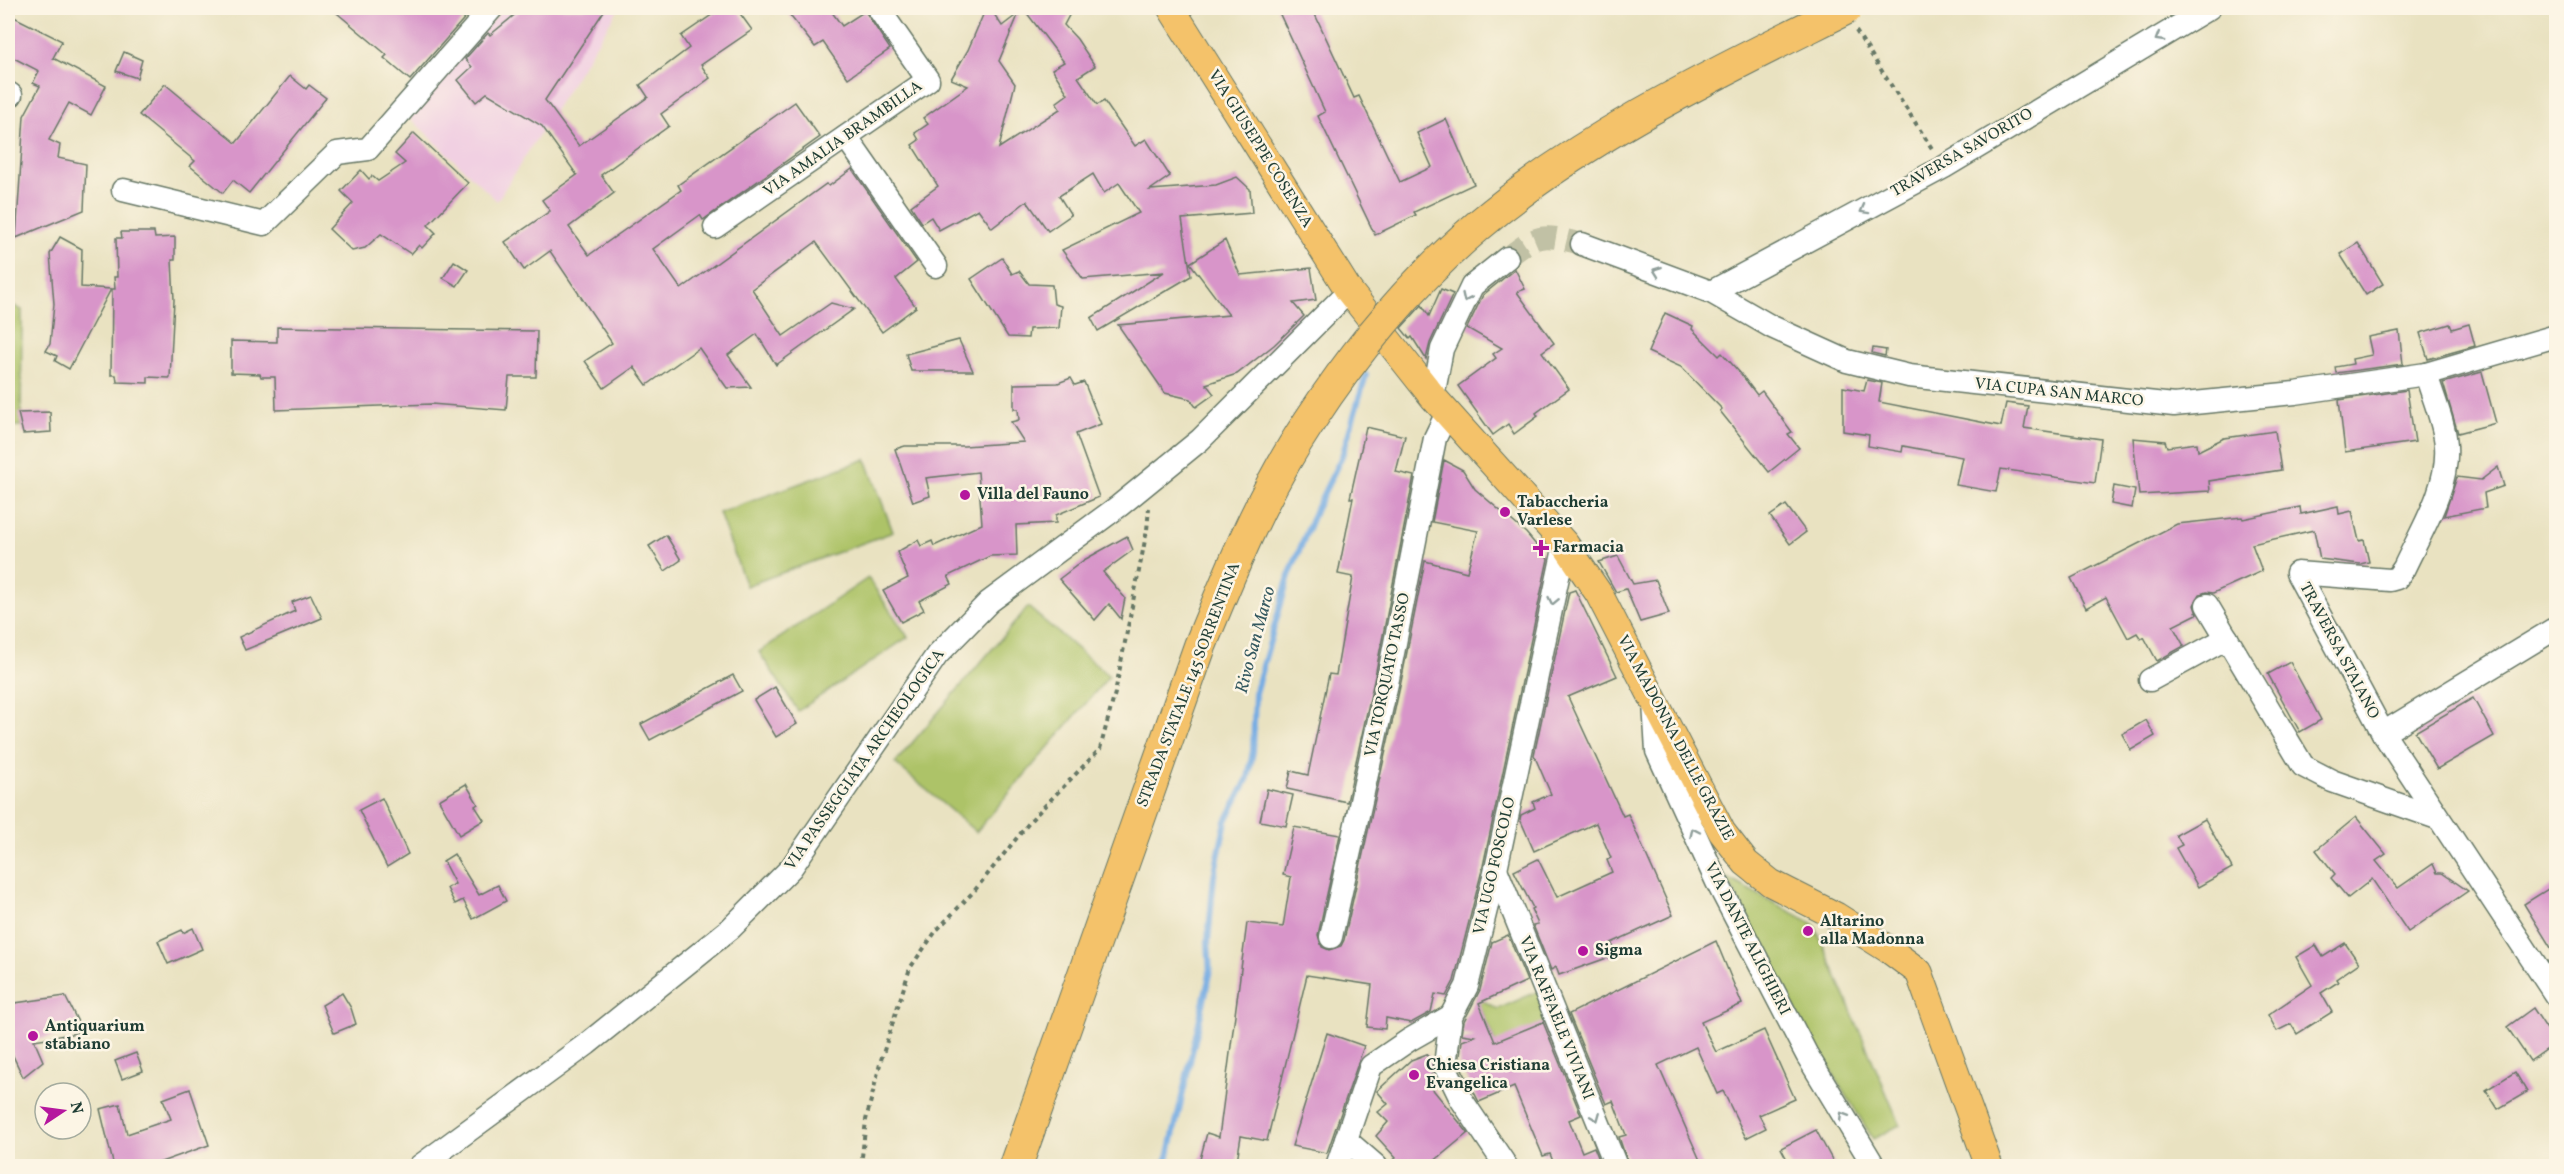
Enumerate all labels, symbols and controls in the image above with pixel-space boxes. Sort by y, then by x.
one-way arrow [2155,30,2165,42]
street label: VIA GIUSEPPE COSENZA [1202,66,1318,232]
street label: VIA AMALIA BRAMBILLA [759,76,927,202]
street label: TRAVERSA SAVORITO [1887,103,2037,203]
one-way arrow [1859,202,1870,214]
one-way arrow [1652,266,1662,279]
one-way arrow [1461,292,1473,303]
street label: VIA CUPA SAN MARCO [1974,373,2145,413]
place label: Villa del Fauno [977,484,1089,506]
marker: Villa del Fauno [958,488,972,502]
place label: Tabaccheria Varlese [1517,492,1609,532]
marker: Tabaccheria Varlese [1498,505,1512,519]
place label: Farmacia [1553,537,1624,559]
marker: Farmacia [1534,541,1548,555]
street label: STRADA STATALE 145 SORRENTINA [1132,559,1246,811]
street label: TRAVERSA STAIANO [2294,579,2384,723]
water label: Rivo San Marco [1230,584,1282,696]
street label: VIA TORQUATO TASSO [1360,591,1416,759]
one-way arrow [1547,596,1560,606]
street label: VIA MADONNA DELLE GRAZIE [1611,631,1739,845]
street label: VIA PASSEGGIATA ARCHEOLOGICA [780,645,950,875]
street label: VIA UGO FOSCOLO [1468,795,1522,937]
one-way arrow [1690,828,1702,839]
street label: VIA DANTE ALIGHIERI [1699,859,1795,1019]
place label: Altarino alla Madonna [1820,911,1925,951]
marker: Altarino alla Madonna [1801,924,1815,938]
street label: VIA RAFFAELE VIVIANI [1513,933,1599,1103]
place label: Sigma [1595,940,1643,962]
marker: Sigma [1576,944,1590,958]
place label: Antiquarium stabiano [45,1016,145,1056]
marker: Antiquarium stabiano [26,1029,40,1043]
place label: Chiesa Cristiana Evangelica [1426,1055,1550,1095]
marker: Chiesa Cristiana Evangelica [1407,1068,1421,1082]
north arrow [33,1081,93,1141]
text: N [64,1100,88,1117]
one-way arrow [1589,1111,1601,1122]
one-way arrow [1839,1112,1851,1122]

